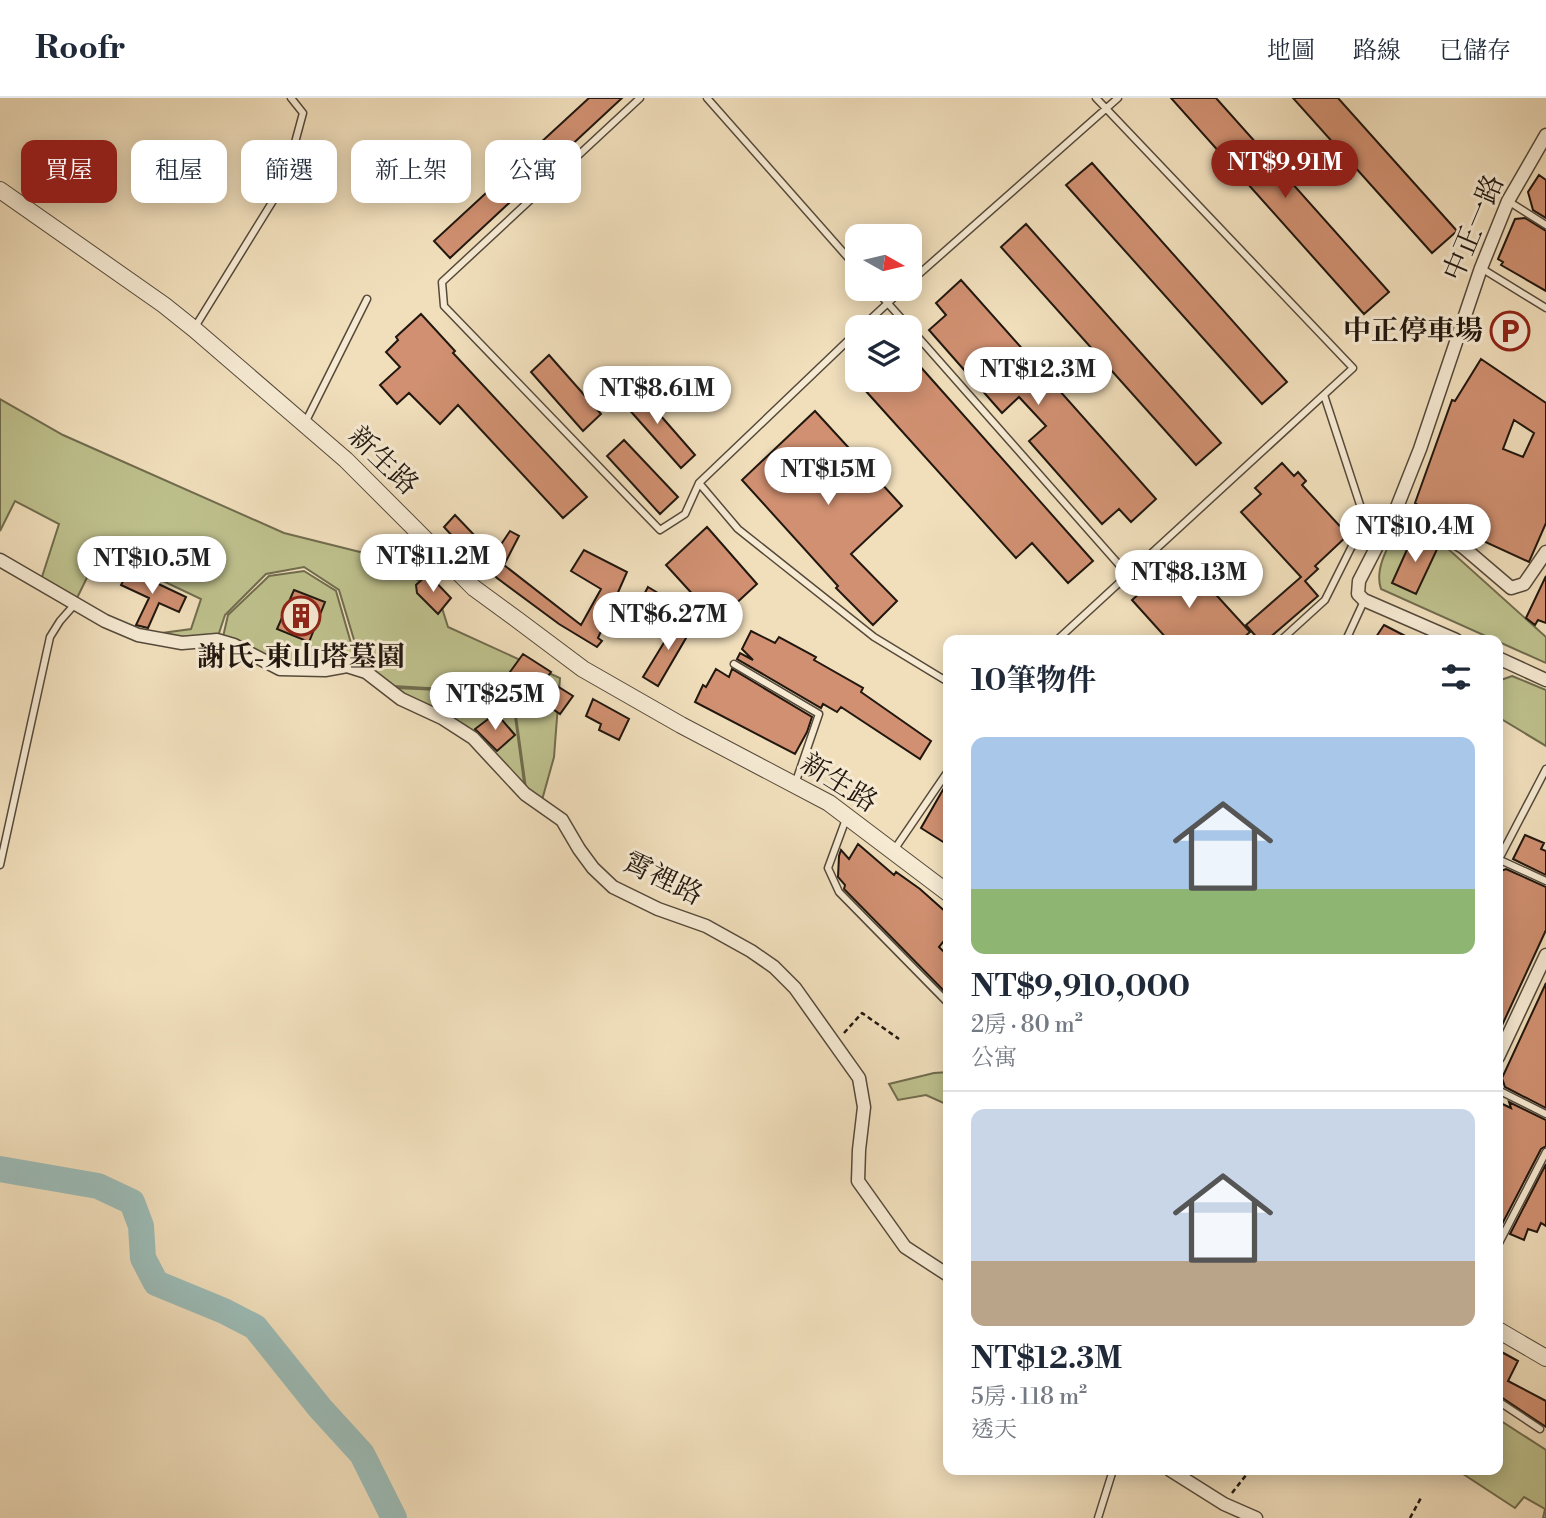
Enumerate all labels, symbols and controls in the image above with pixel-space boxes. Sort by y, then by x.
text: Roofr [35,28,126,69]
text: 地圖 [1267,36,1315,66]
text: 路線 [1353,36,1401,66]
text: 已儲存 [1439,36,1511,66]
chip: 買屋 [21,140,117,203]
chip: 租屋 [131,140,227,203]
chip: 篩選 [241,140,337,203]
chip: 新上架 [351,140,471,203]
chip: 公寓 [485,140,581,203]
pin: NT$9.91M [1213,140,1357,200]
text: NT$9.91M [1227,149,1343,177]
street label: 中正一路 [1436,170,1512,286]
north arrow [845,224,922,301]
map controls [845,224,922,392]
parking icon: 中正停車場 [1489,310,1531,352]
place label: 中正停車場 [1343,314,1483,349]
button: layers [845,315,922,392]
pin: NT$12.3M [966,348,1110,407]
text: NT$12.3M [980,356,1096,384]
pin: NT$8.61M [585,366,729,426]
text: NT$8.61M [599,375,715,403]
street label: 新生路 [341,419,425,503]
pin: NT$15M [771,448,885,507]
text: NT$15M [780,456,876,484]
pin: NT$10.4M [1343,504,1487,564]
text: NT$10.4M [1356,513,1474,541]
pin: NT$11.2M [361,534,505,594]
pin: NT$10.5M [80,536,224,596]
text: NT$11.2M [376,543,490,571]
text: NT$10.5M [93,545,211,573]
pin: NT$8.13M [1117,550,1261,610]
text: NT$8.13M [1131,559,1247,587]
pin: NT$6.27M [596,592,740,652]
building icon: 謝氏-東山塔墓園 [280,595,322,637]
text: NT$6.27M [609,601,727,629]
place label: 謝氏-東山塔墓園 [197,640,405,675]
icon: filters [1437,658,1475,696]
text: 10筆物件 [971,662,1096,700]
pin: NT$25M [438,672,552,732]
text: NT$25M [446,681,544,709]
street label: 新生路 [794,746,884,820]
icon: home [1160,783,1286,909]
street label: 霄裡路 [618,845,708,913]
text: NT$9,910,000 [971,968,1190,1006]
text: 2房 · 80 m² [971,1011,1083,1039]
text: 公寓 [971,1044,1017,1072]
icon: home [1160,1155,1286,1281]
text: NT$12.3M [971,1340,1122,1378]
text: 5房 · 118 m² [971,1383,1087,1411]
text: 透天 [971,1416,1017,1444]

